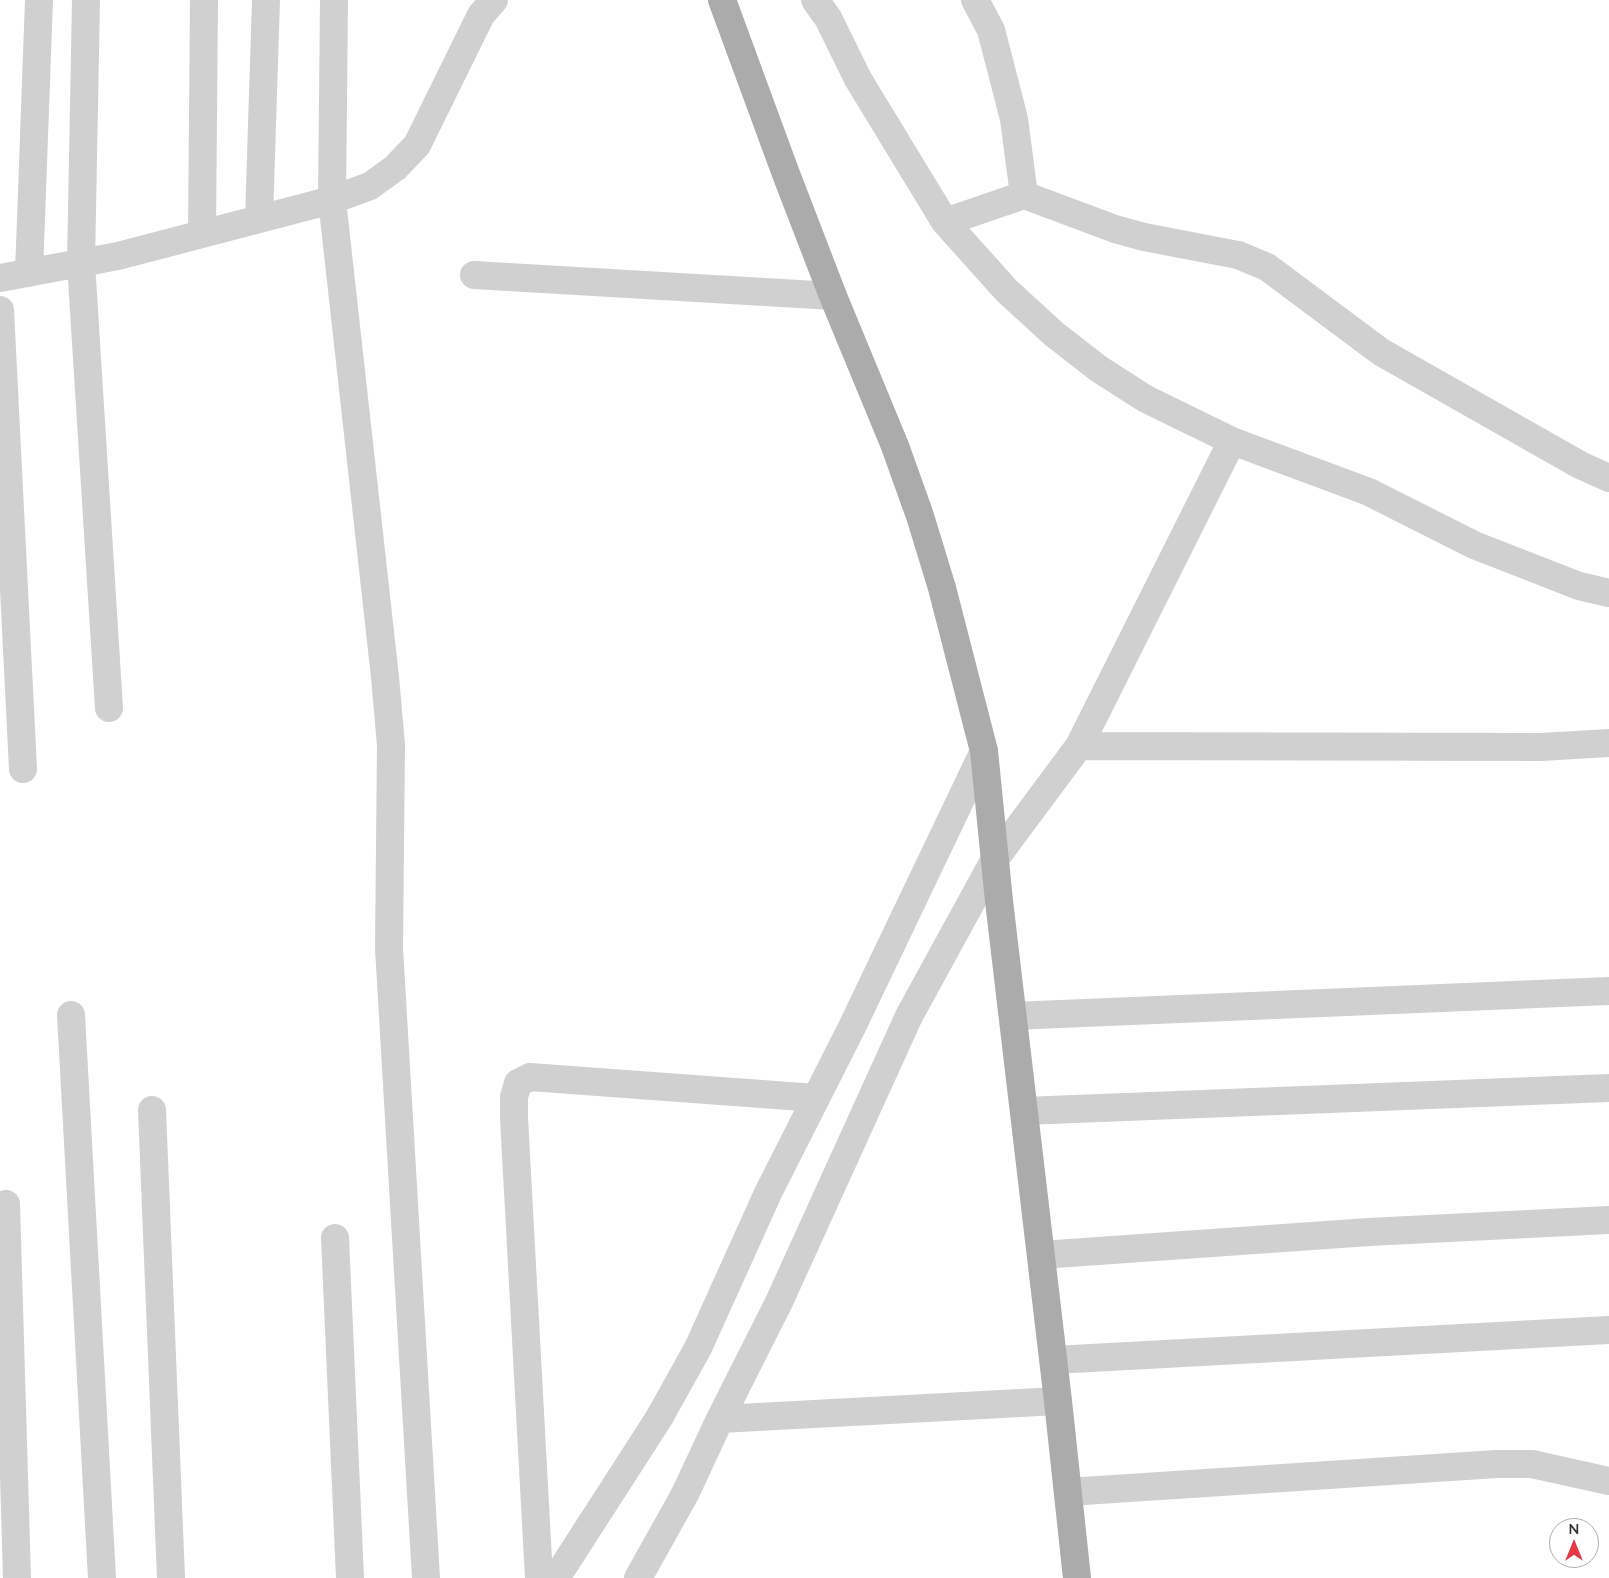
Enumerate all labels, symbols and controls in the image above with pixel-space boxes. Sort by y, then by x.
north arrow [1549,1518,1599,1568]
text: N [1569,1520,1579,1537]

